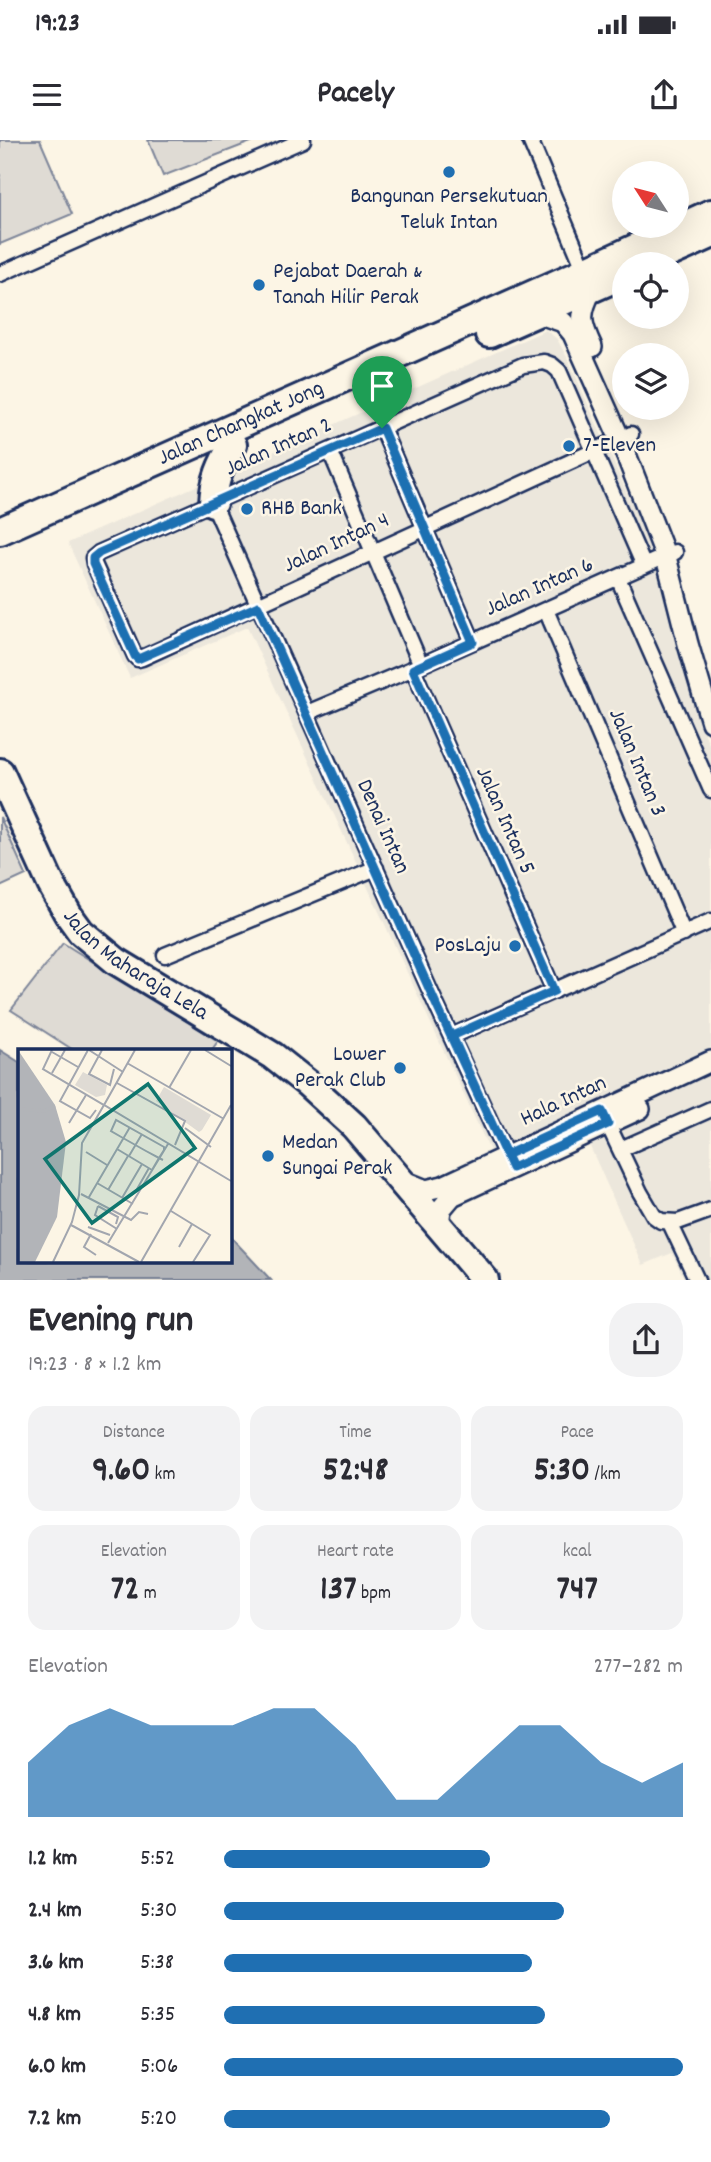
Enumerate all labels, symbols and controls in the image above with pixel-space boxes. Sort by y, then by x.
text: 19:23 [35,6,80,43]
text: Pacely [317,72,394,118]
icon: menu [28,76,66,114]
icon: share [645,76,683,114]
north arrow [612,161,690,238]
map controls [612,161,689,420]
marker: Bangunan Persekutuan Teluk Intan [441,164,457,180]
place label: Bangunan Persekutuan Teluk Intan [350,181,548,240]
button: locate [612,252,689,329]
place label: Pejabat Daerah & Tanah Hilir Perak [273,256,423,315]
marker: Pejabat Daerah & Tanah Hilir Perak [251,277,267,293]
button: layers [612,343,689,420]
pin [352,356,412,428]
icon: arrive [363,367,401,405]
street label: Jalan Changkat Jong [153,373,329,475]
street label: Jalan Intan 2 [220,410,338,486]
place label: 7-Eleven [583,430,656,463]
marker: 7-Eleven [561,438,577,454]
place label: RHB Bank [261,493,342,526]
marker: RHB Bank [239,501,255,517]
street label: Jalan Intan 4 [278,505,396,583]
street label: Jalan Intan 6 [481,549,599,627]
street label: Jalan Intan 3 [598,704,674,822]
street label: Jalan Intan 5 [466,762,542,880]
street label: Denai Intan [346,774,418,880]
street label: Jalan Maharaja Lela [54,903,215,1030]
place label: PosLaju [435,930,501,963]
marker: PosLaju [507,938,523,954]
place label: Lower Perak Club [295,1039,386,1098]
inset map [18,1049,231,1262]
marker: Lower Perak Club [392,1060,408,1076]
street label: Hala Intan [515,1068,613,1136]
place label: Medan Sungai Perak [282,1127,392,1186]
marker: Medan Sungai Perak [260,1148,276,1164]
text: Evening run [28,1295,193,1350]
button: share [609,1303,683,1377]
text: 19:23 · 8 × 1.2 km [28,1349,162,1382]
text: Distance [103,1420,165,1447]
text: Time [339,1420,372,1447]
text: Pace [560,1420,594,1447]
text: 9.60 [92,1447,150,1497]
text: 52:48 [323,1447,388,1497]
text: 5:30 [534,1447,590,1497]
text: km [150,1462,175,1489]
text: /km [590,1462,621,1489]
text: Elevation [101,1539,167,1566]
text: Heart rate [317,1539,394,1566]
text: kcal [563,1539,592,1566]
text: 72 [111,1566,139,1616]
text: 137 [320,1566,357,1616]
text: 747 [556,1566,598,1616]
text: m [139,1581,157,1608]
text: bpm [357,1581,391,1608]
text: Elevation [28,1651,108,1684]
text: 277–282 m [594,1651,683,1684]
text: 1.2 km [28,1843,77,1876]
text: 5:52 [140,1843,175,1876]
text: 2.4 km [28,1895,82,1928]
text: 5:30 [140,1895,177,1928]
text: 3.6 km [28,1947,84,1980]
text: 5:38 [140,1947,174,1980]
text: 4.8 km [28,1999,81,2032]
text: 5:35 [140,1999,175,2032]
text: 6.0 km [28,2051,86,2084]
text: 5:06 [140,2051,178,2084]
text: 7.2 km [28,2103,81,2136]
text: 5:20 [140,2103,177,2136]

